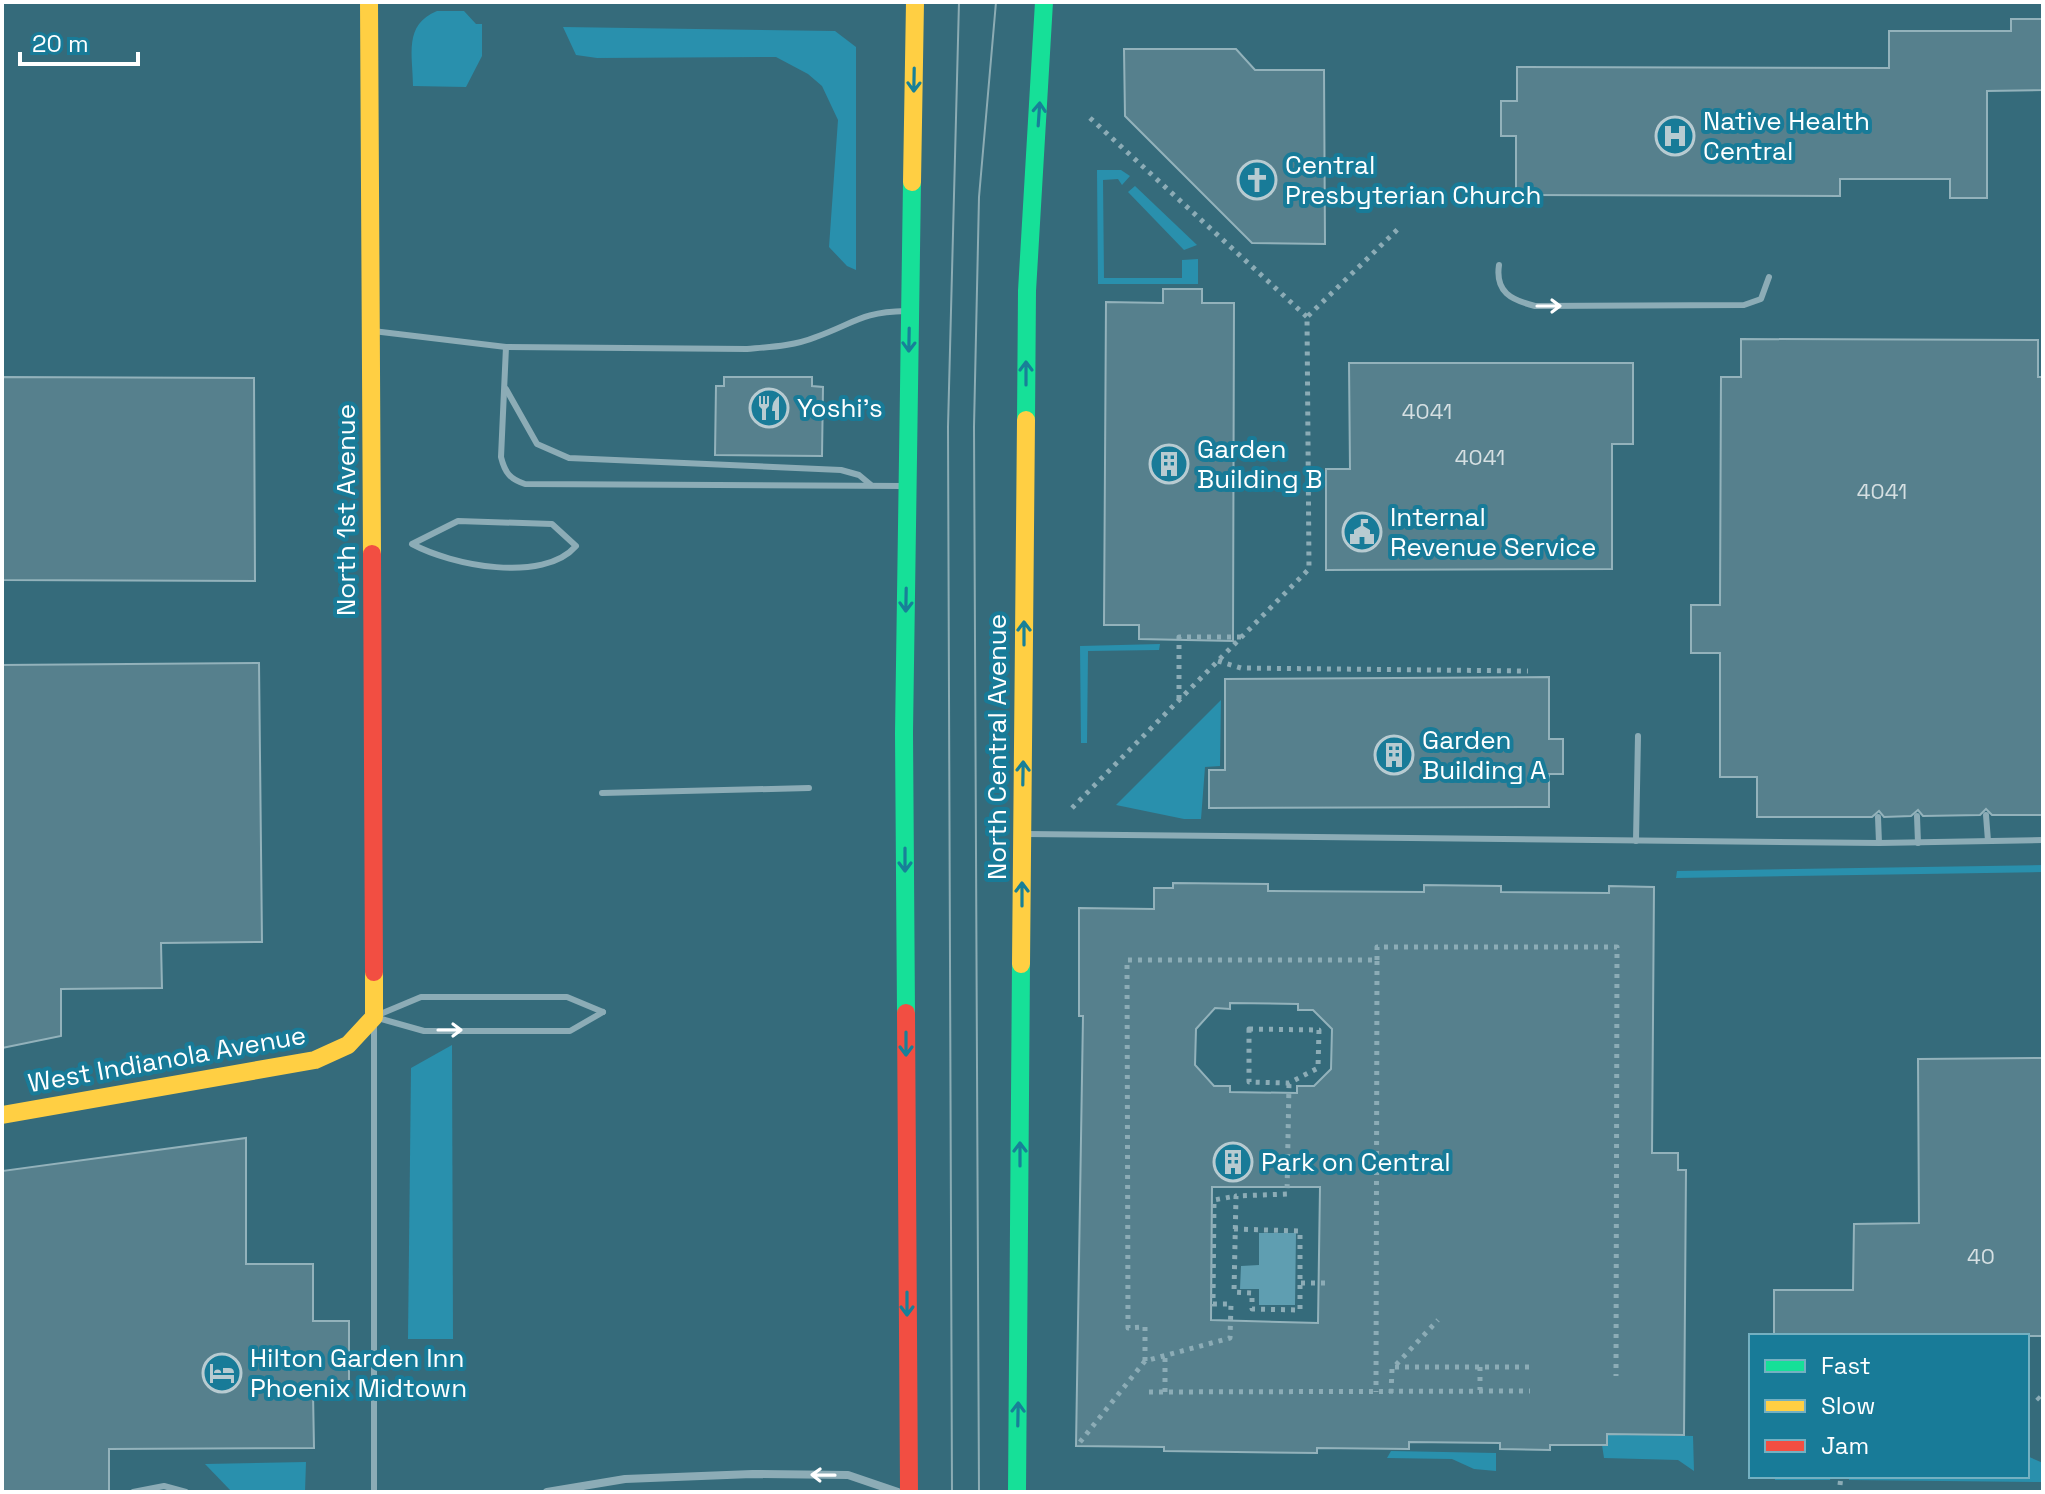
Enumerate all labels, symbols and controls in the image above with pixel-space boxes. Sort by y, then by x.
scale bar [20,16,138,66]
text: 20 m [32,28,89,59]
one-way arrow [906,66,921,93]
one-way arrow [1031,101,1046,128]
place label: Native Health Central [1703,104,1870,168]
hospital icon: Native Health Central [1654,115,1696,157]
place label: Central Presbyterian Church [1285,148,1542,212]
church icon: Central Presbyterian Church [1236,159,1278,201]
one-way arrow [1535,298,1562,314]
one-way arrow [902,326,917,353]
one-way arrow [1018,360,1034,387]
restaurant icon: Yoshi’s [748,387,790,429]
place label: Yoshi’s [797,391,883,425]
house number: 4041 [1402,397,1452,425]
street label: North 1st Avenue [329,404,363,616]
place label: Garden Building B [1197,432,1322,496]
building icon: Garden Building B [1148,443,1190,485]
house number: 4041 [1455,443,1505,471]
house number: 4041 [1857,477,1907,505]
place label: Internal Revenue Service [1390,500,1596,564]
public building icon: Internal Revenue Service [1341,511,1383,553]
one-way arrow [898,586,914,613]
street label: North Central Avenue [980,614,1014,880]
one-way arrow [1016,620,1032,647]
place label: Garden Building A [1422,723,1546,787]
building icon: Garden Building A [1373,734,1415,776]
one-way arrow [1015,760,1031,787]
one-way arrow [897,846,913,873]
one-way arrow [1014,881,1030,908]
street label: West Indianola Avenue [25,1018,309,1100]
one-way arrow [436,1022,463,1038]
one-way arrow [898,1030,914,1057]
one-way arrow [1012,1141,1028,1168]
building icon: Park on Central [1212,1141,1254,1183]
place label: Park on Central [1261,1145,1451,1179]
house number: 40 [1967,1242,1995,1270]
one-way arrow [900,1290,915,1317]
legend [1749,1334,2029,1478]
place label: Hilton Garden Inn Phoenix Midtown [250,1341,467,1405]
text: Fast [1821,1350,1871,1381]
hotel icon: Hilton Garden Inn Phoenix Midtown [201,1352,243,1394]
text: Slow [1821,1390,1875,1421]
one-way arrow [1010,1401,1025,1428]
text: Jam [1821,1430,1869,1461]
one-way arrow [810,1467,837,1483]

